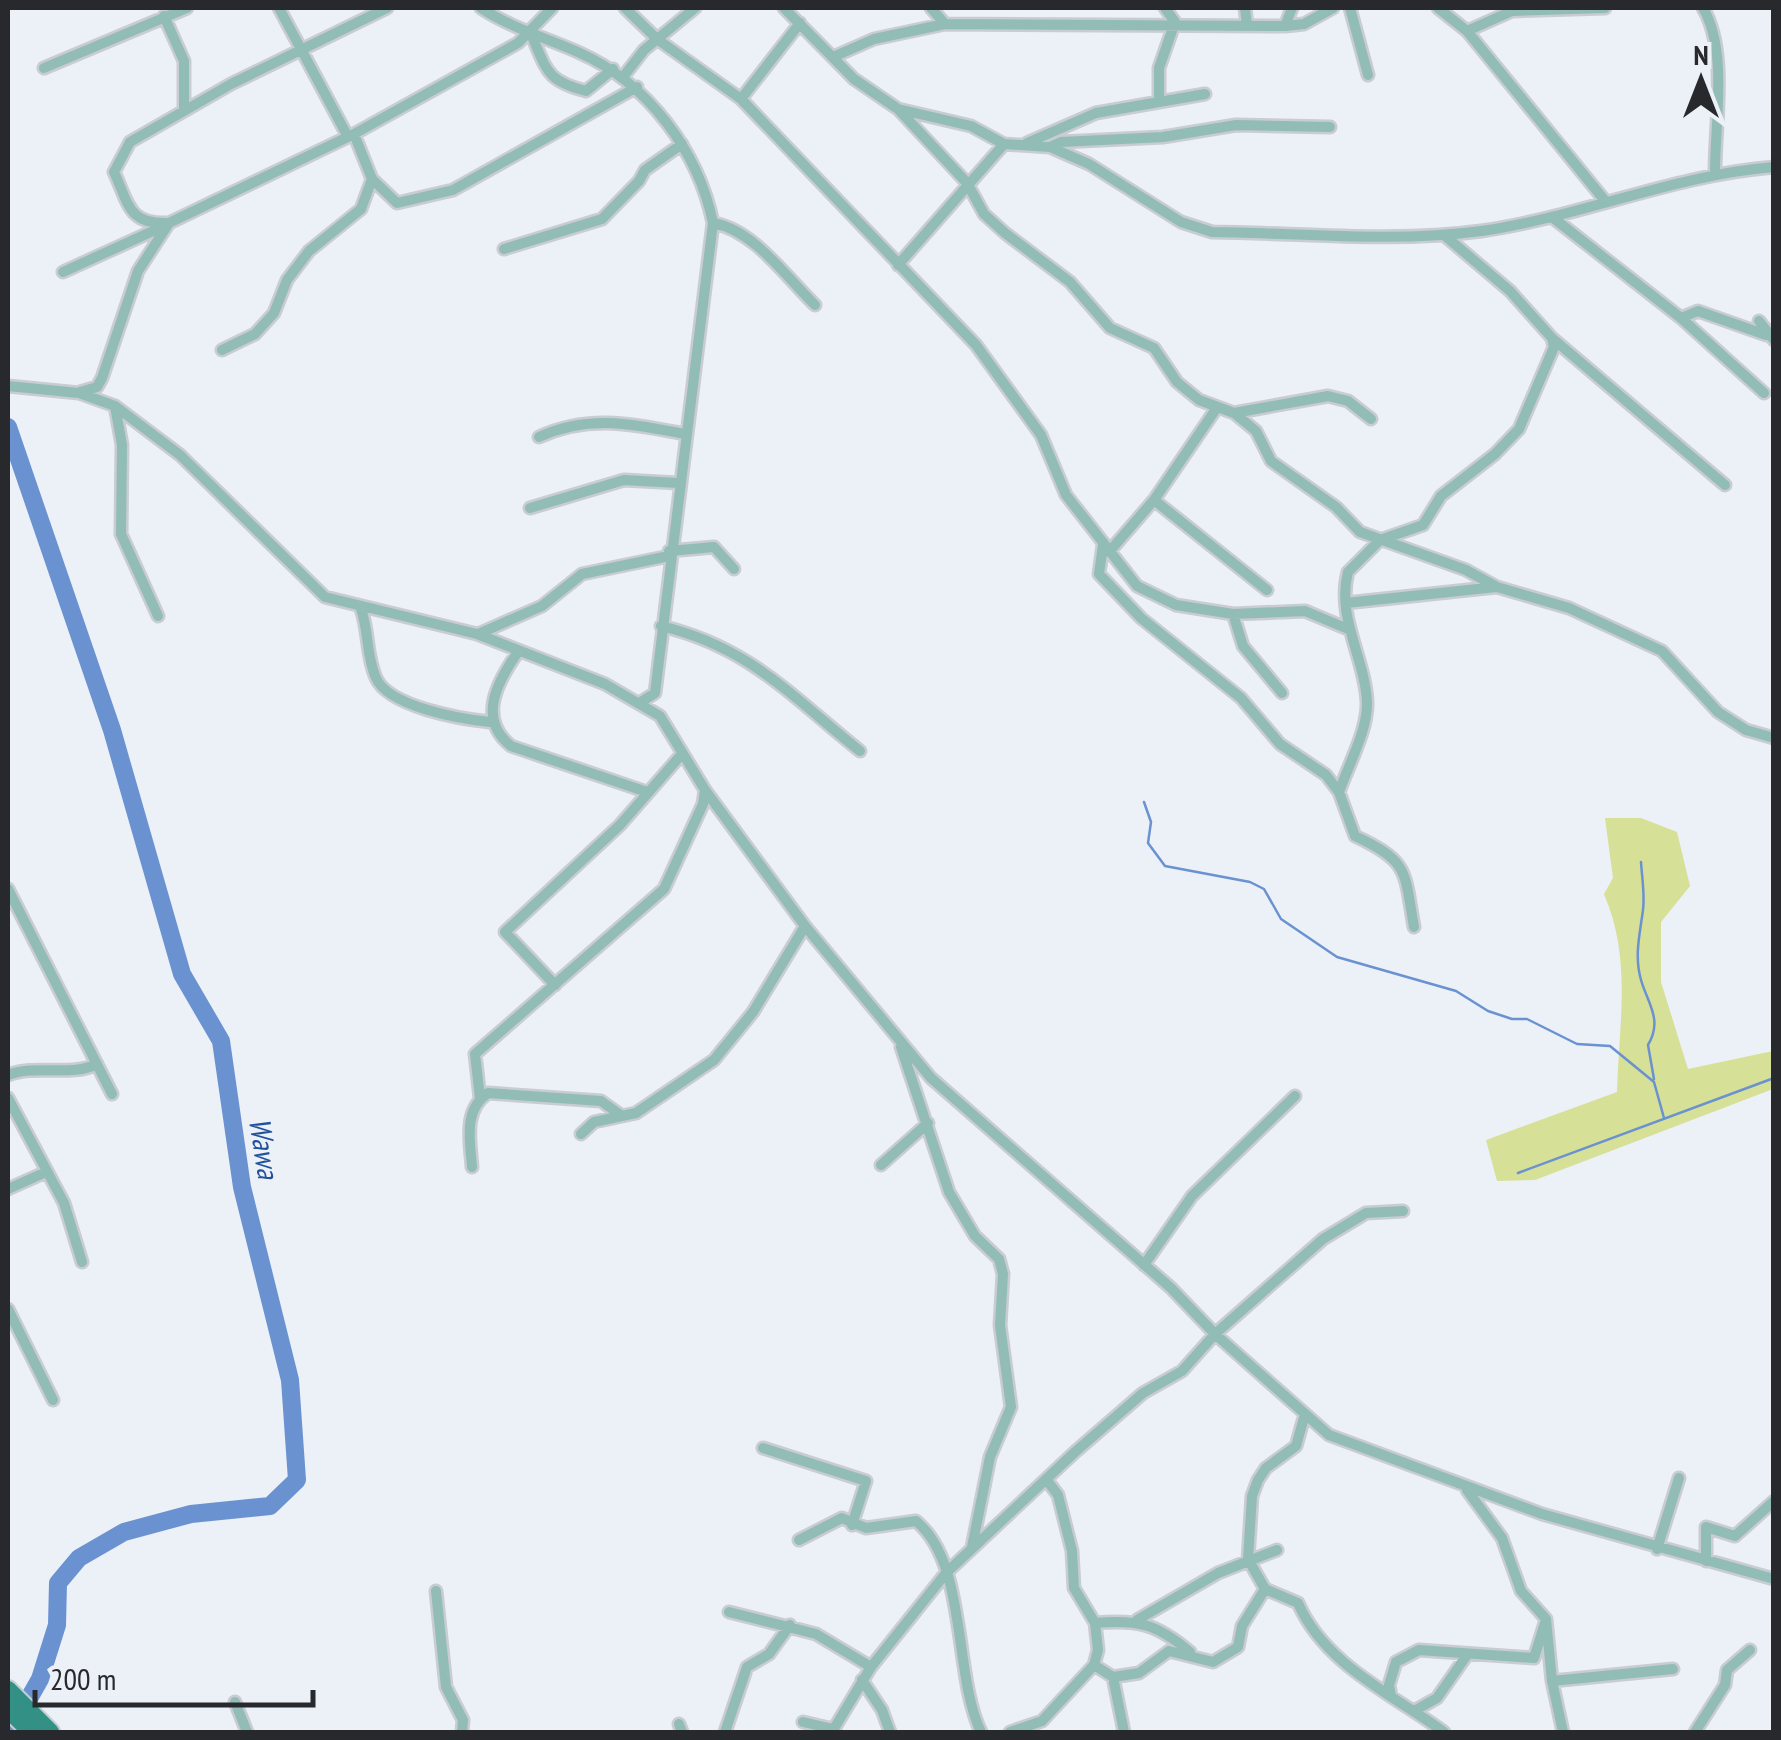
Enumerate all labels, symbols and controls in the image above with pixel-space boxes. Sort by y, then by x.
north arrow [1651,30,1751,130]
text: N [1693,36,1709,73]
water label: Wawa [241,1115,289,1183]
scale bar [35,1645,312,1707]
text: 200 m [50,1659,116,1698]

